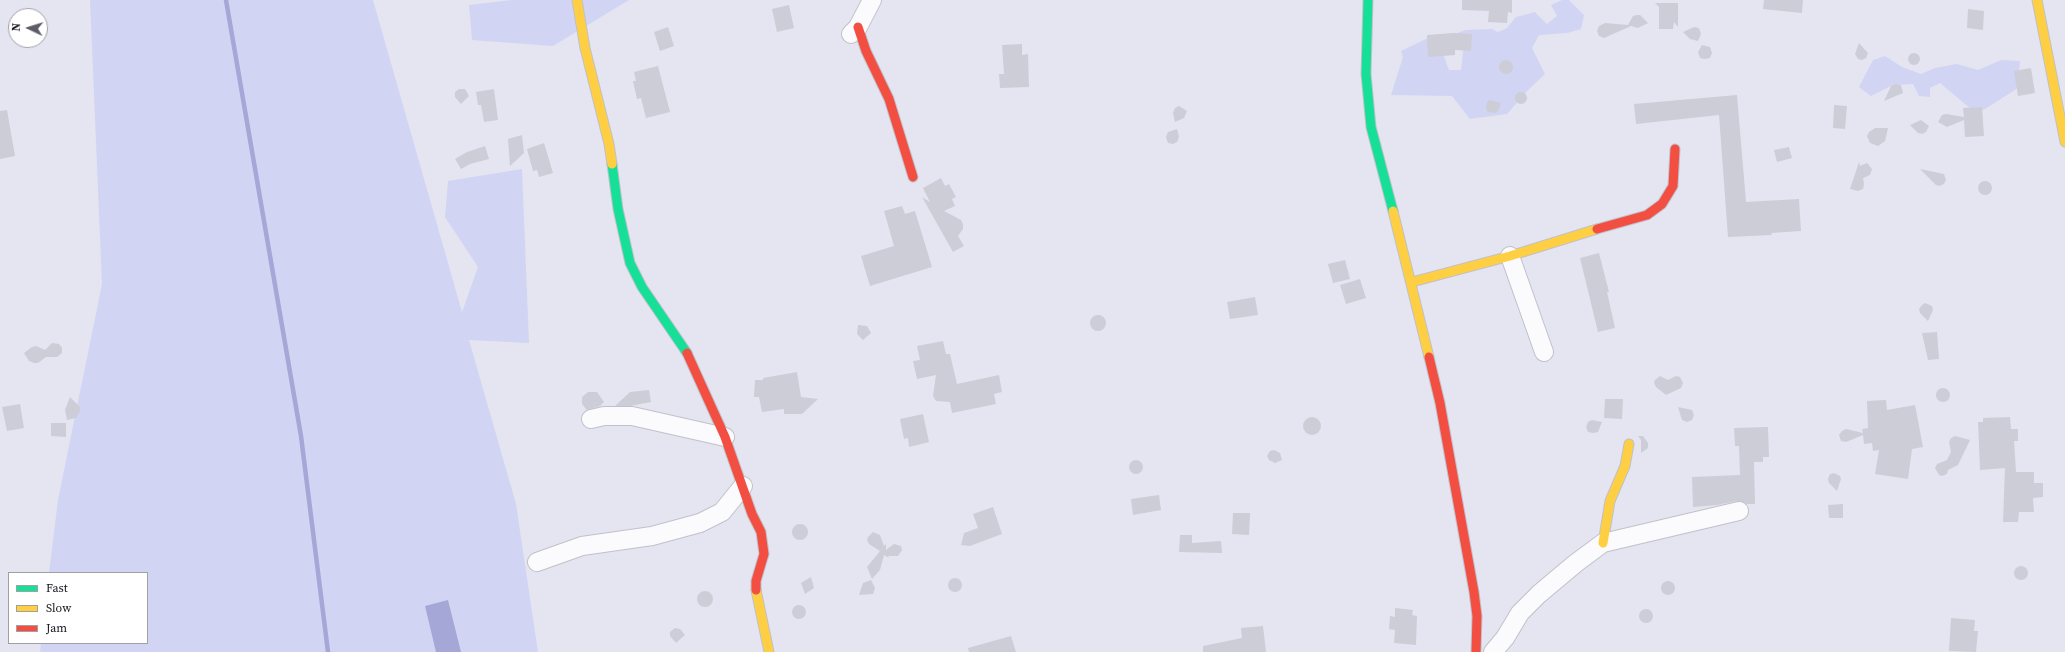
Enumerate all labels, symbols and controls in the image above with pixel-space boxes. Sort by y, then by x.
north arrow [8,8,48,48]
text: N [9,23,24,32]
legend [8,572,148,644]
text: Fast [46,580,68,596]
text: Slow [46,600,71,616]
text: Jam [46,620,67,636]

